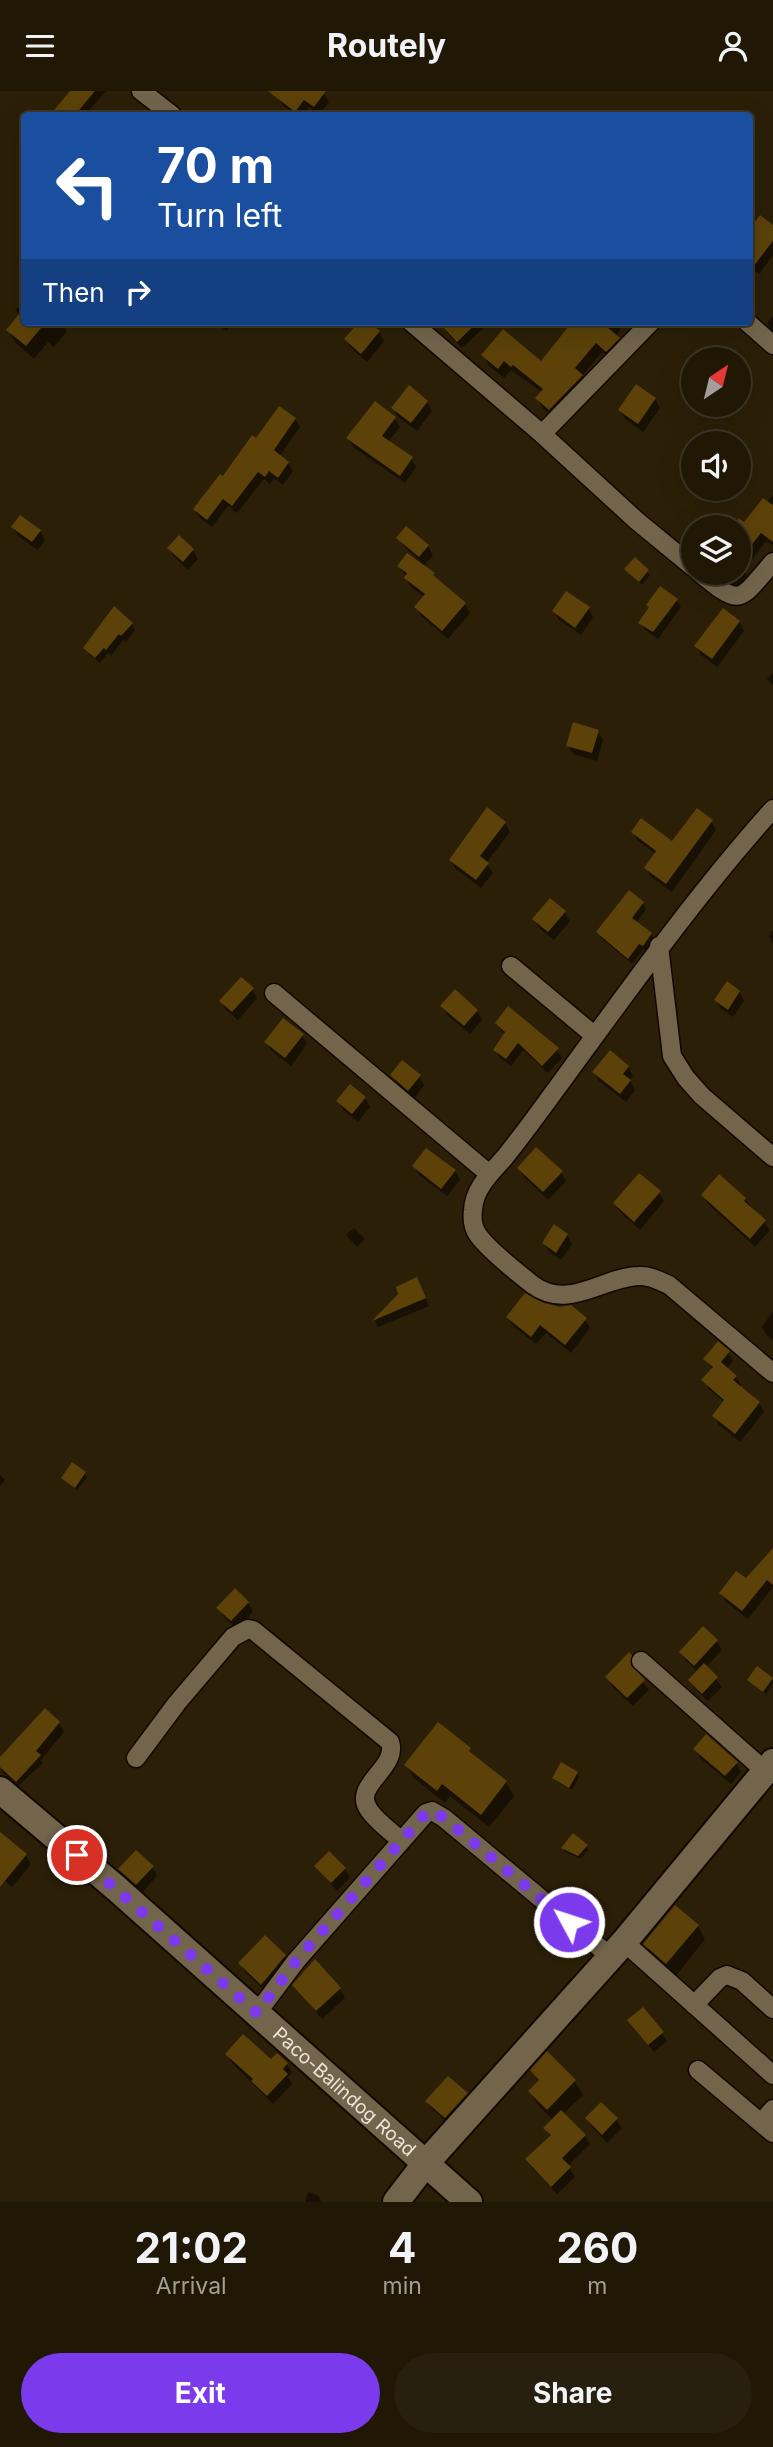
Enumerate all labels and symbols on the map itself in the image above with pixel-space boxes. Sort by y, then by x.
north arrow [681,347,751,417]
pin [47,1825,107,1885]
position arrow [532,1885,606,1959]
street label: Paco-Balindog Road [268,2022,421,2161]

